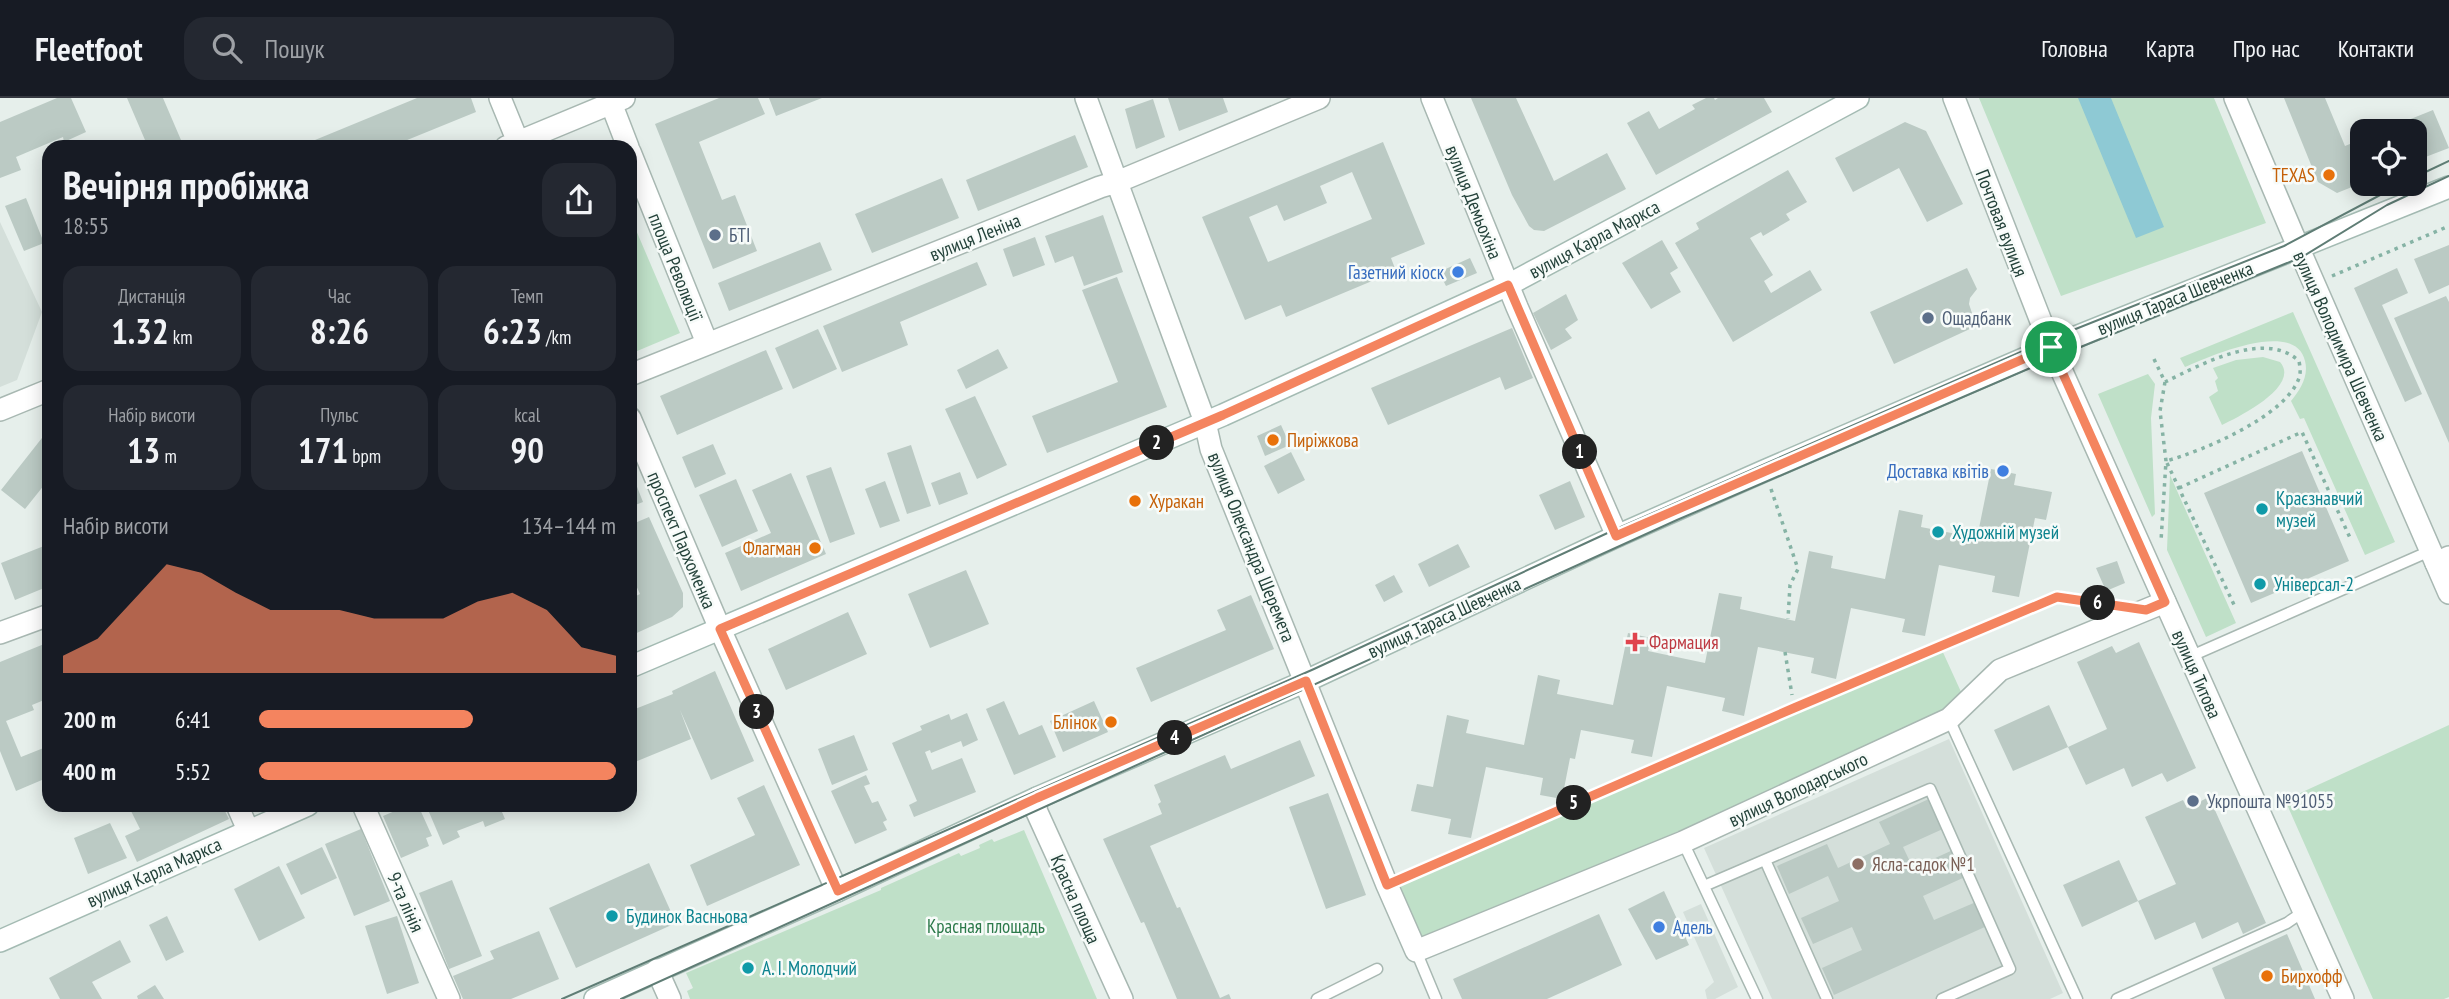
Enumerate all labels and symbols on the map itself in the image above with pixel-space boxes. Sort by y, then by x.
street label: вулиця Демьохіна [1440,142,1508,262]
place label: TEXAS [2272,163,2315,187]
street label: Почтовая вулиця [1971,166,2033,280]
marker: TEXAS [2321,167,2337,183]
street label: вулиця Карла Маркса [1525,194,1663,284]
street label: вулиця Леніна [926,208,1024,266]
street label: площа Революції [643,209,709,325]
place label: БТІ [729,223,750,247]
marker: БТІ [707,227,723,243]
street label: вулиця Володимира Шевченка [2288,247,2394,445]
street label: вулиця Тараса Шевченка [2094,256,2256,340]
place label: Газетний кіоск [1348,260,1445,284]
marker: Газетний кіоск [1450,264,1466,280]
place label: Ощадбанк [1942,306,2012,330]
marker: Ощадбанк [1920,310,1936,326]
pin [2021,317,2081,377]
pin: 2 [1140,426,1174,460]
place label: Пиріжкова [1287,428,1359,452]
marker: Пиріжкова [1265,432,1281,448]
pin: 1 [1562,434,1598,470]
street label: вулиця Олександра Шеремета [1203,449,1301,645]
place label: Доставка квітів [1887,459,1989,483]
marker: Доставка квітів [1995,463,2011,479]
street label: проспект Пархоменка [642,468,722,612]
place label: Краєзнавчий музей [2276,486,2363,532]
place label: Хуракан [1149,489,1204,513]
marker: Хуракан [1127,493,1143,509]
marker: Краєзнавчий музей [2254,501,2270,517]
place label: Художній музей [1952,520,2059,544]
marker: Художній музей [1930,524,1946,540]
place label: Флагман [743,536,801,560]
marker: Флагман [807,540,823,556]
street label: вулиця Тараса Шевченка [1364,571,1524,663]
place label: Універсал-2 [2274,572,2354,596]
marker: Універсал-2 [2252,576,2268,592]
pin: 6 [2080,586,2116,620]
street label: вулиця Титова [2167,626,2227,722]
place label: Фармация [1649,630,1719,654]
marker: Фармация [1627,634,1643,650]
pin: 3 [740,694,774,730]
place label: Блінок [1053,710,1098,734]
marker: Блінок [1103,714,1119,730]
pin: 4 [1158,720,1192,756]
street label: вулиця Володарського [1725,746,1871,832]
pin: 5 [1556,786,1592,820]
place label: Укрпошта №91055 [2207,789,2334,813]
marker: Укрпошта №91055 [2185,793,2201,809]
street label: вулиця Карла Маркса [83,832,225,912]
street label: Красна площа [1046,851,1106,947]
place label: Ясла-садок №1 [1872,852,1975,876]
marker: Ясла-садок №1 [1850,856,1866,872]
street label: 9-та лінія [382,868,430,936]
place label: Будинок Васньова [626,904,748,928]
marker: Будинок Васньова [604,908,620,924]
park label: Красная площадь [927,914,1045,938]
place label: Адель [1673,915,1713,939]
marker: Адель [1651,919,1667,935]
place label: А. І. Молодчий [762,956,857,980]
marker: А. І. Молодчий [740,960,756,976]
place label: Бирхофф [2281,964,2342,988]
marker: Бирхофф [2259,968,2275,984]

